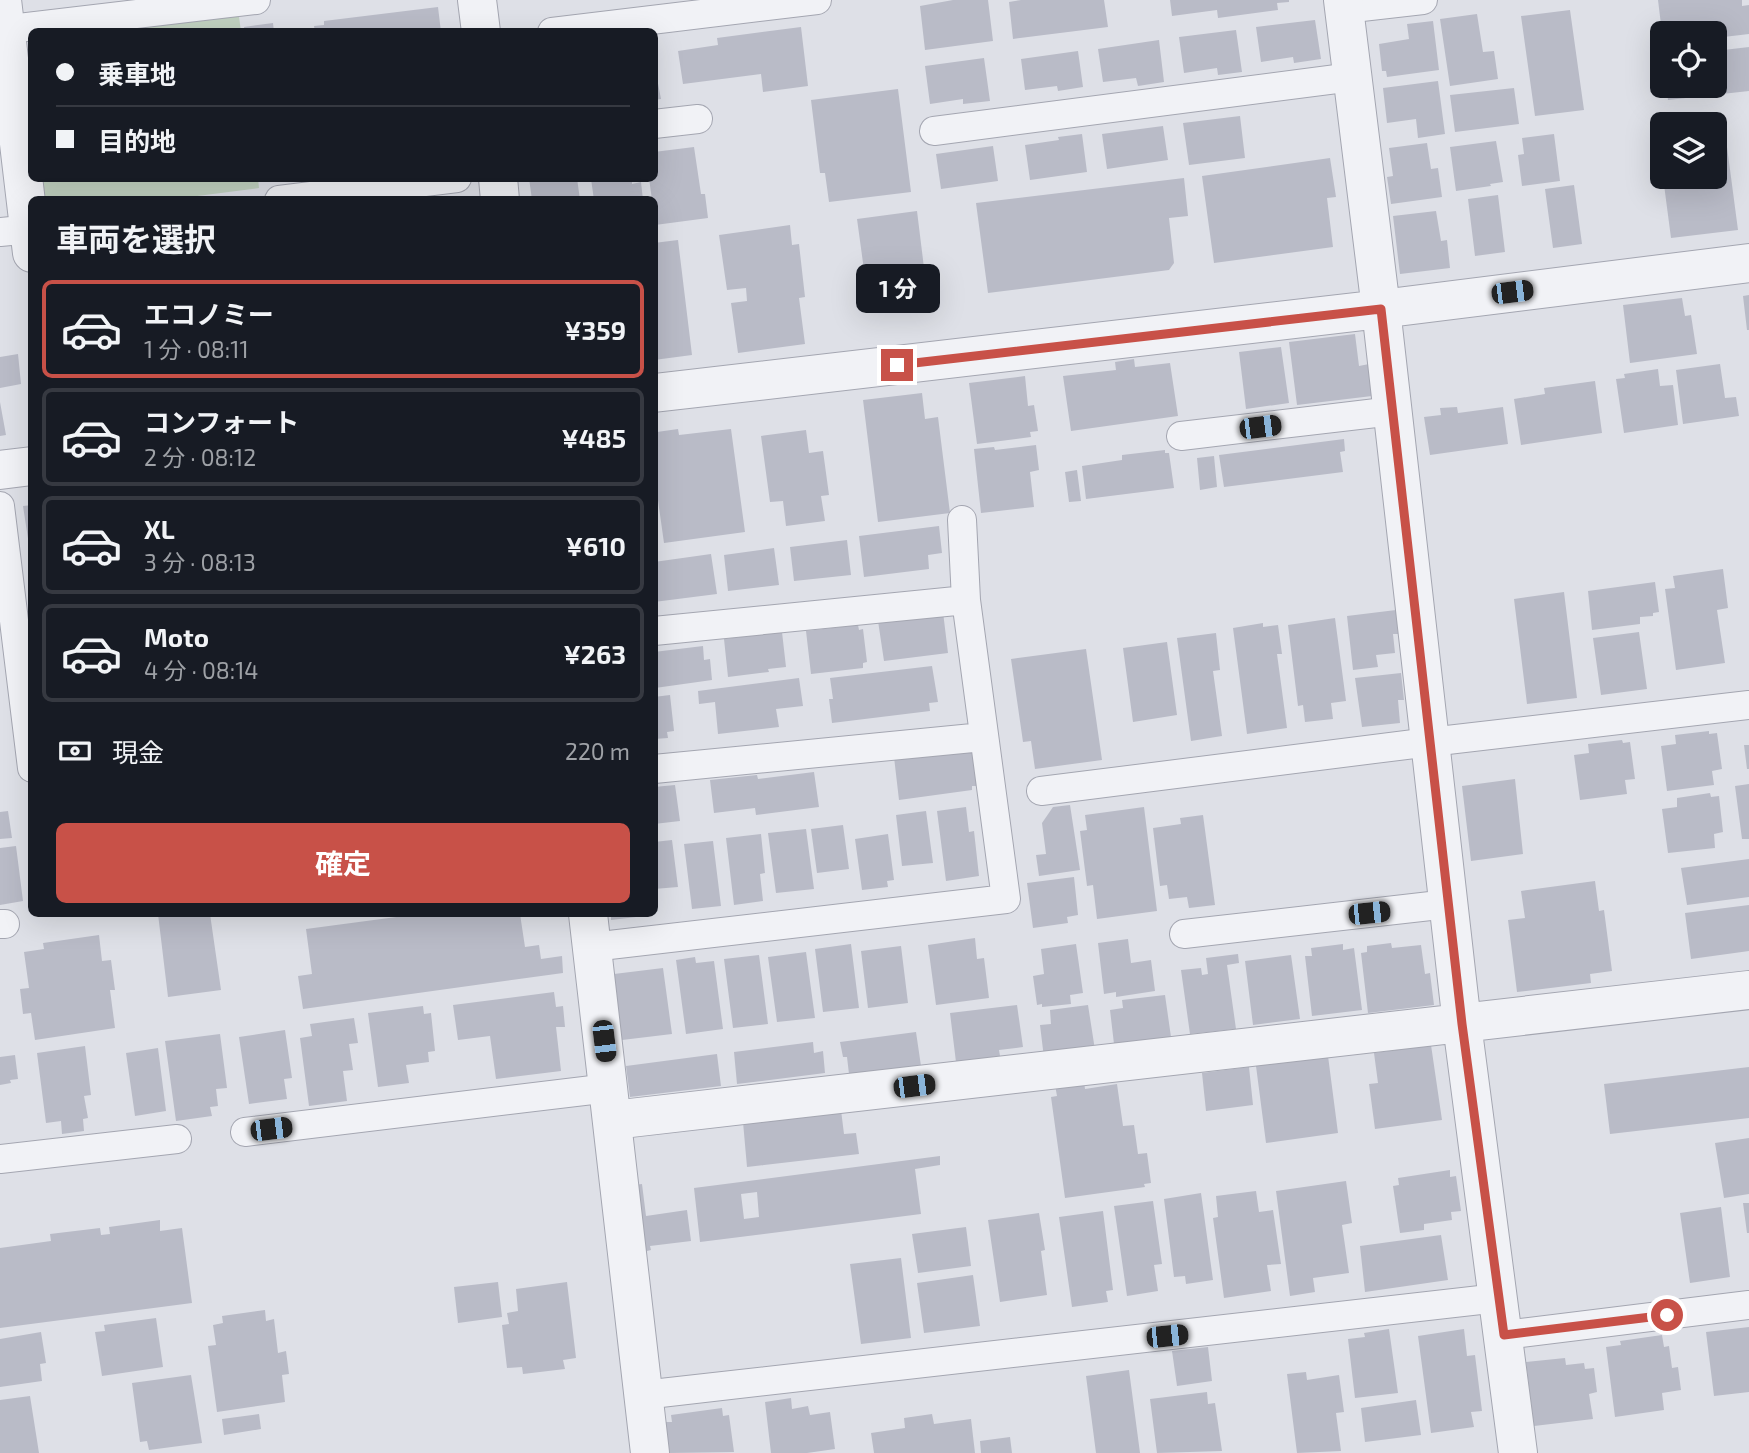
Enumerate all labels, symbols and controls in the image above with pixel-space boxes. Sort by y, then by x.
map controls [1650,21,1727,189]
button: locate [1650,21,1727,98]
text: 乗車地 [98,58,176,89]
button: layers [1650,112,1727,189]
text: 目的地 [98,125,176,156]
text: 車両を選択 [56,219,216,257]
callout: 1 分 [855,264,939,312]
text: 1 分 [879,274,917,302]
car [1490,279,1535,305]
icon: car [60,298,123,361]
text: エコノミー [144,298,274,329]
text: ¥359 [564,314,626,345]
text: 1 分 · 08:11 [144,335,249,363]
route end [881,349,913,381]
icon: car [60,406,123,469]
text: コンフォート [144,406,299,437]
car [1238,414,1283,440]
text: ¥485 [562,422,626,453]
text: 2 分 · 08:12 [144,443,256,471]
text: XL [144,513,175,544]
icon: car [60,514,123,577]
text: ¥610 [566,530,626,561]
text: 3 分 · 08:13 [144,548,256,576]
text: Moto [144,621,209,652]
icon: car [60,622,123,685]
text: ¥263 [564,638,626,669]
text: 4 分 · 08:14 [144,656,259,684]
icon: cash [56,732,94,770]
text: 現金 [112,736,164,767]
text: 220 m [565,737,630,765]
button: 確定 [56,823,630,903]
car [1348,900,1391,926]
car [592,1019,617,1063]
car [892,1073,937,1099]
car [249,1116,294,1142]
route start [1651,1299,1683,1331]
car [1146,1323,1189,1349]

